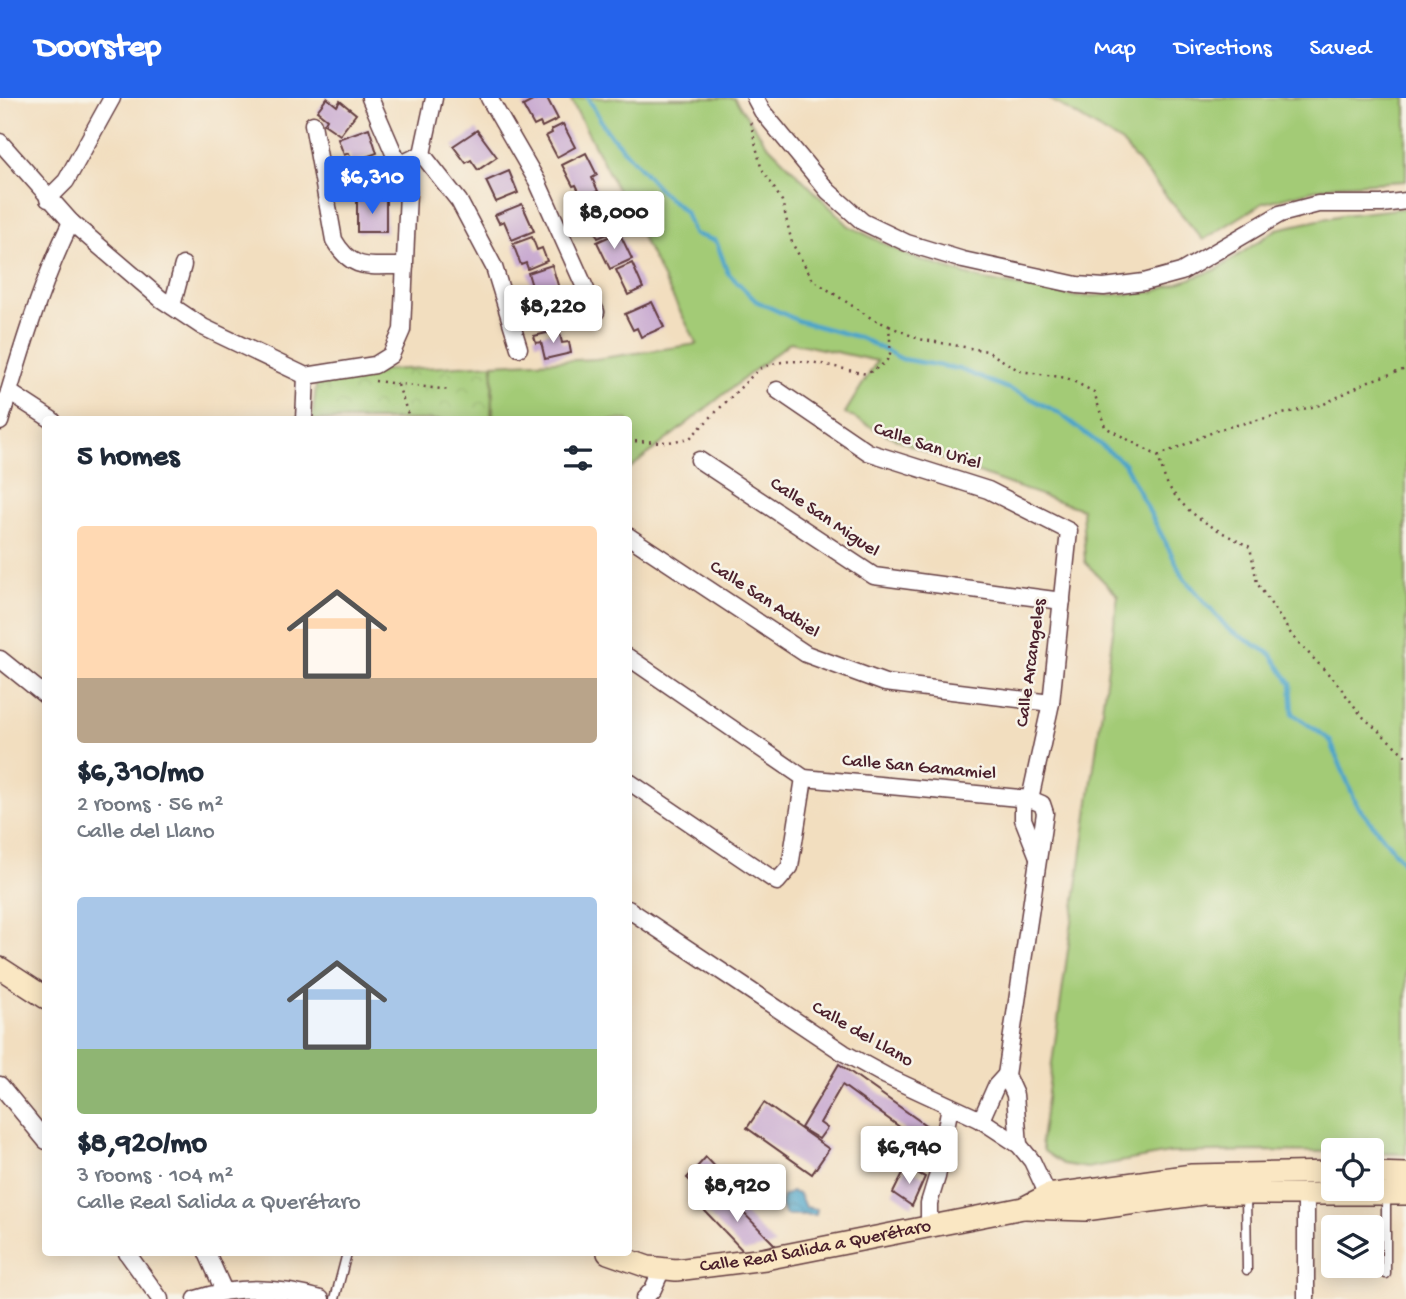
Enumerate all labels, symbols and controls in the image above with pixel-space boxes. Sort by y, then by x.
text: Doorstep [35,30,161,68]
text: Map [1094,35,1136,64]
text: Directions [1174,35,1272,64]
text: Saved [1310,35,1371,64]
pin: $6,310 [315,156,429,216]
text: $6,310 [340,165,404,192]
pin: $8,000 [557,192,671,251]
text: $8,000 [579,200,649,227]
pin: $8,220 [496,286,610,345]
text: $8,220 [520,294,586,321]
street label: Calle San Uriel [870,418,984,476]
icon: filters [559,439,597,477]
text: 5 homes [77,441,179,476]
street label: Calle San Miguel [765,473,883,563]
street label: Calle San Adbiel [705,556,823,644]
icon: home [274,571,400,697]
street label: Calle Arcangeles [1012,596,1053,729]
street label: Calle San Gamamiel [841,750,997,786]
text: $6,310/mo [77,757,204,792]
text: 2 rooms · 56 m² [77,792,223,819]
text: Calle del Llano [77,819,215,846]
icon: home [274,942,400,1068]
street label: Calle del Llano [807,997,917,1073]
pin: $6,940 [852,1126,966,1186]
text: $8,920/mo [77,1128,207,1163]
text: $6,940 [877,1135,941,1162]
map controls [1321,1138,1384,1278]
button: locate [1321,1138,1384,1201]
text: 3 rooms · 104 m² [77,1163,233,1190]
pin: $8,920 [680,1164,794,1224]
text: $8,920 [704,1173,770,1200]
text: Calle Real Salida a Querétaro [77,1190,361,1217]
street label: Calle Real Salida a Querétaro [699,1215,933,1278]
button: layers [1321,1215,1384,1278]

